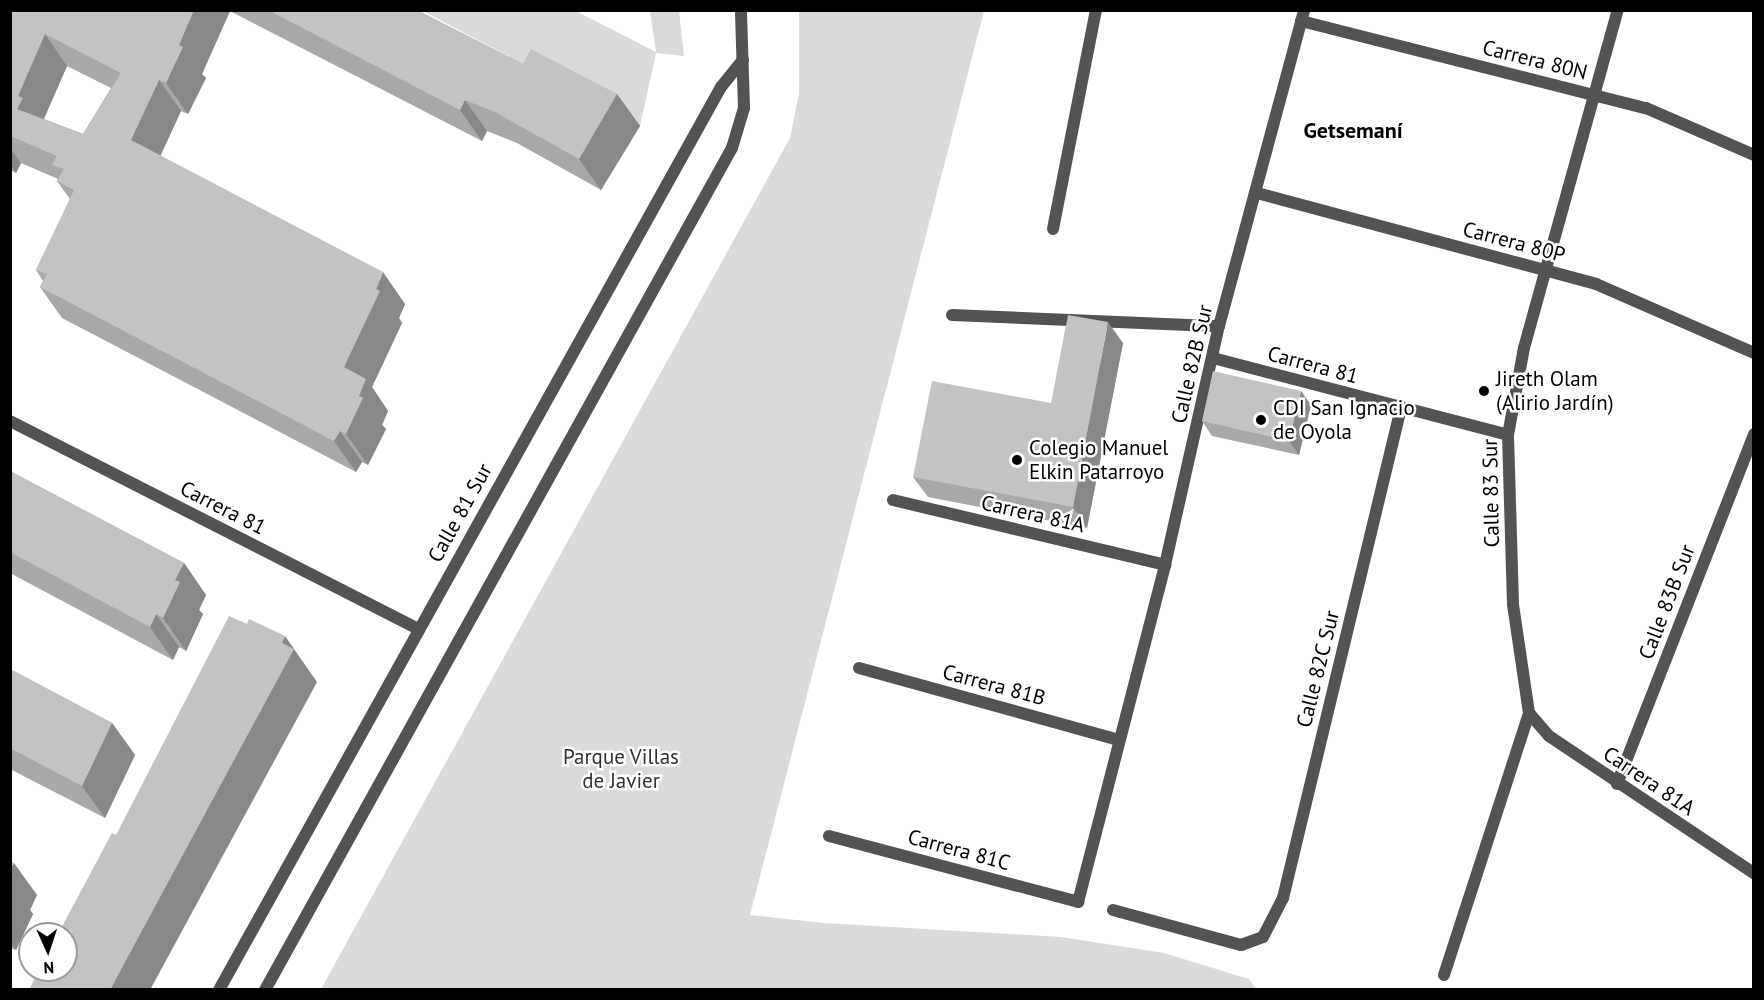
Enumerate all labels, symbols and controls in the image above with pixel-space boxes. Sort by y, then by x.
street label: Carrera 80N [1480,35,1590,85]
district label: Getsemaní [1303,118,1403,144]
street label: Carrera 80P [1460,216,1568,268]
street label: Calle 82B Sur [1166,302,1218,426]
street label: Carrera 81 [1265,341,1361,389]
place label: Jireth Olam (Alirio Jardín) [1496,366,1614,416]
marker: Jireth Olam (Alirio Jardín) [1477,384,1491,398]
place label: CDI San Ignacio de Oyola [1273,395,1415,445]
marker: CDI San Ignacio de Oyola [1254,413,1268,427]
place label: Colegio Manuel Elkin Patarroyo [1029,435,1168,485]
street label: Calle 83 Sur [1477,438,1505,548]
marker: Colegio Manuel Elkin Patarroyo [1010,453,1024,467]
street label: Calle 81 Sur [423,459,497,567]
street label: Carrera 81 [176,476,270,540]
street label: Carrera 81A [979,490,1087,538]
street label: Calle 83B Sur [1634,541,1700,663]
street label: Calle 82C Sur [1291,607,1345,731]
street label: Carrera 81B [940,659,1048,711]
street label: Carrera 81A [1598,741,1700,821]
park label: Parque Villas de Javier [563,744,679,794]
street label: Carrera 81C [905,824,1013,876]
north arrow [18,922,78,982]
text: N [43,958,55,978]

